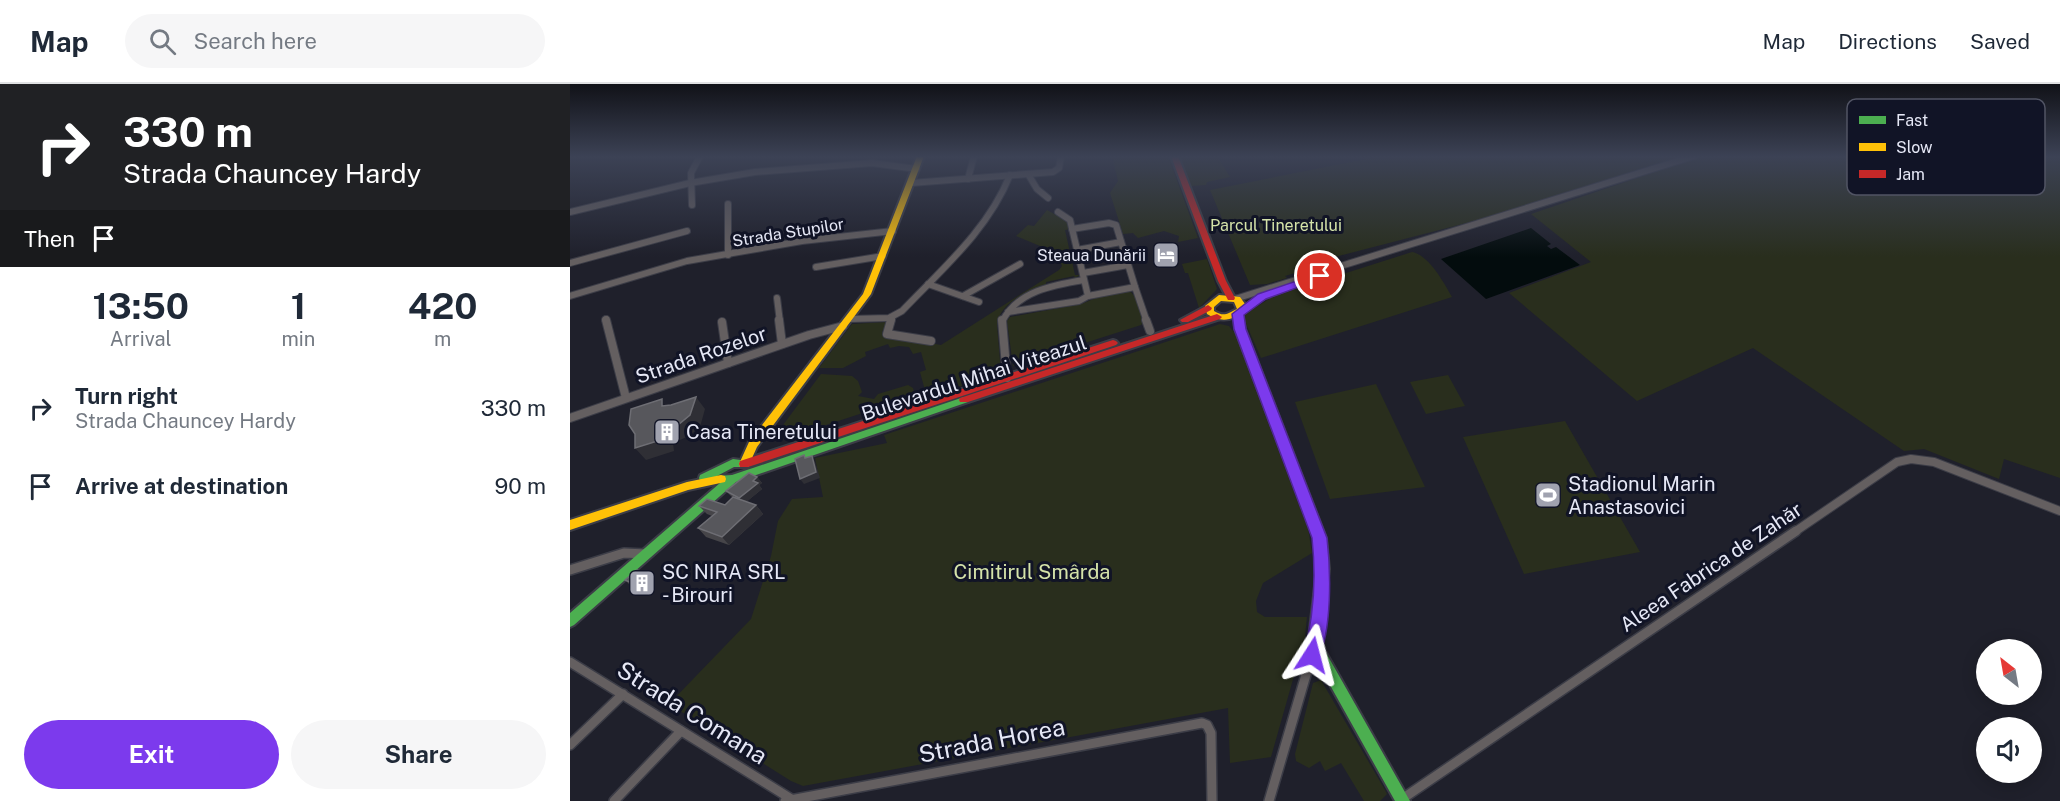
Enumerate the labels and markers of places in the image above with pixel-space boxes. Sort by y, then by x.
hotel icon: Steaua Dunării [1151,240,1181,270]
place label: Steaua Dunării [1037,246,1146,265]
pin [1294,250,1345,301]
building icon: Casa Tineretului [652,417,682,447]
place label: Casa Tineretului [686,420,837,444]
place label: Stadionul Marin Anastasovici [1568,472,1715,519]
sports icon: Stadionul Marin Anastasovici [1533,480,1563,510]
place label: SC NIRA SRL - Birouri [662,560,786,607]
building icon: SC NIRA SRL - Birouri [627,568,657,598]

